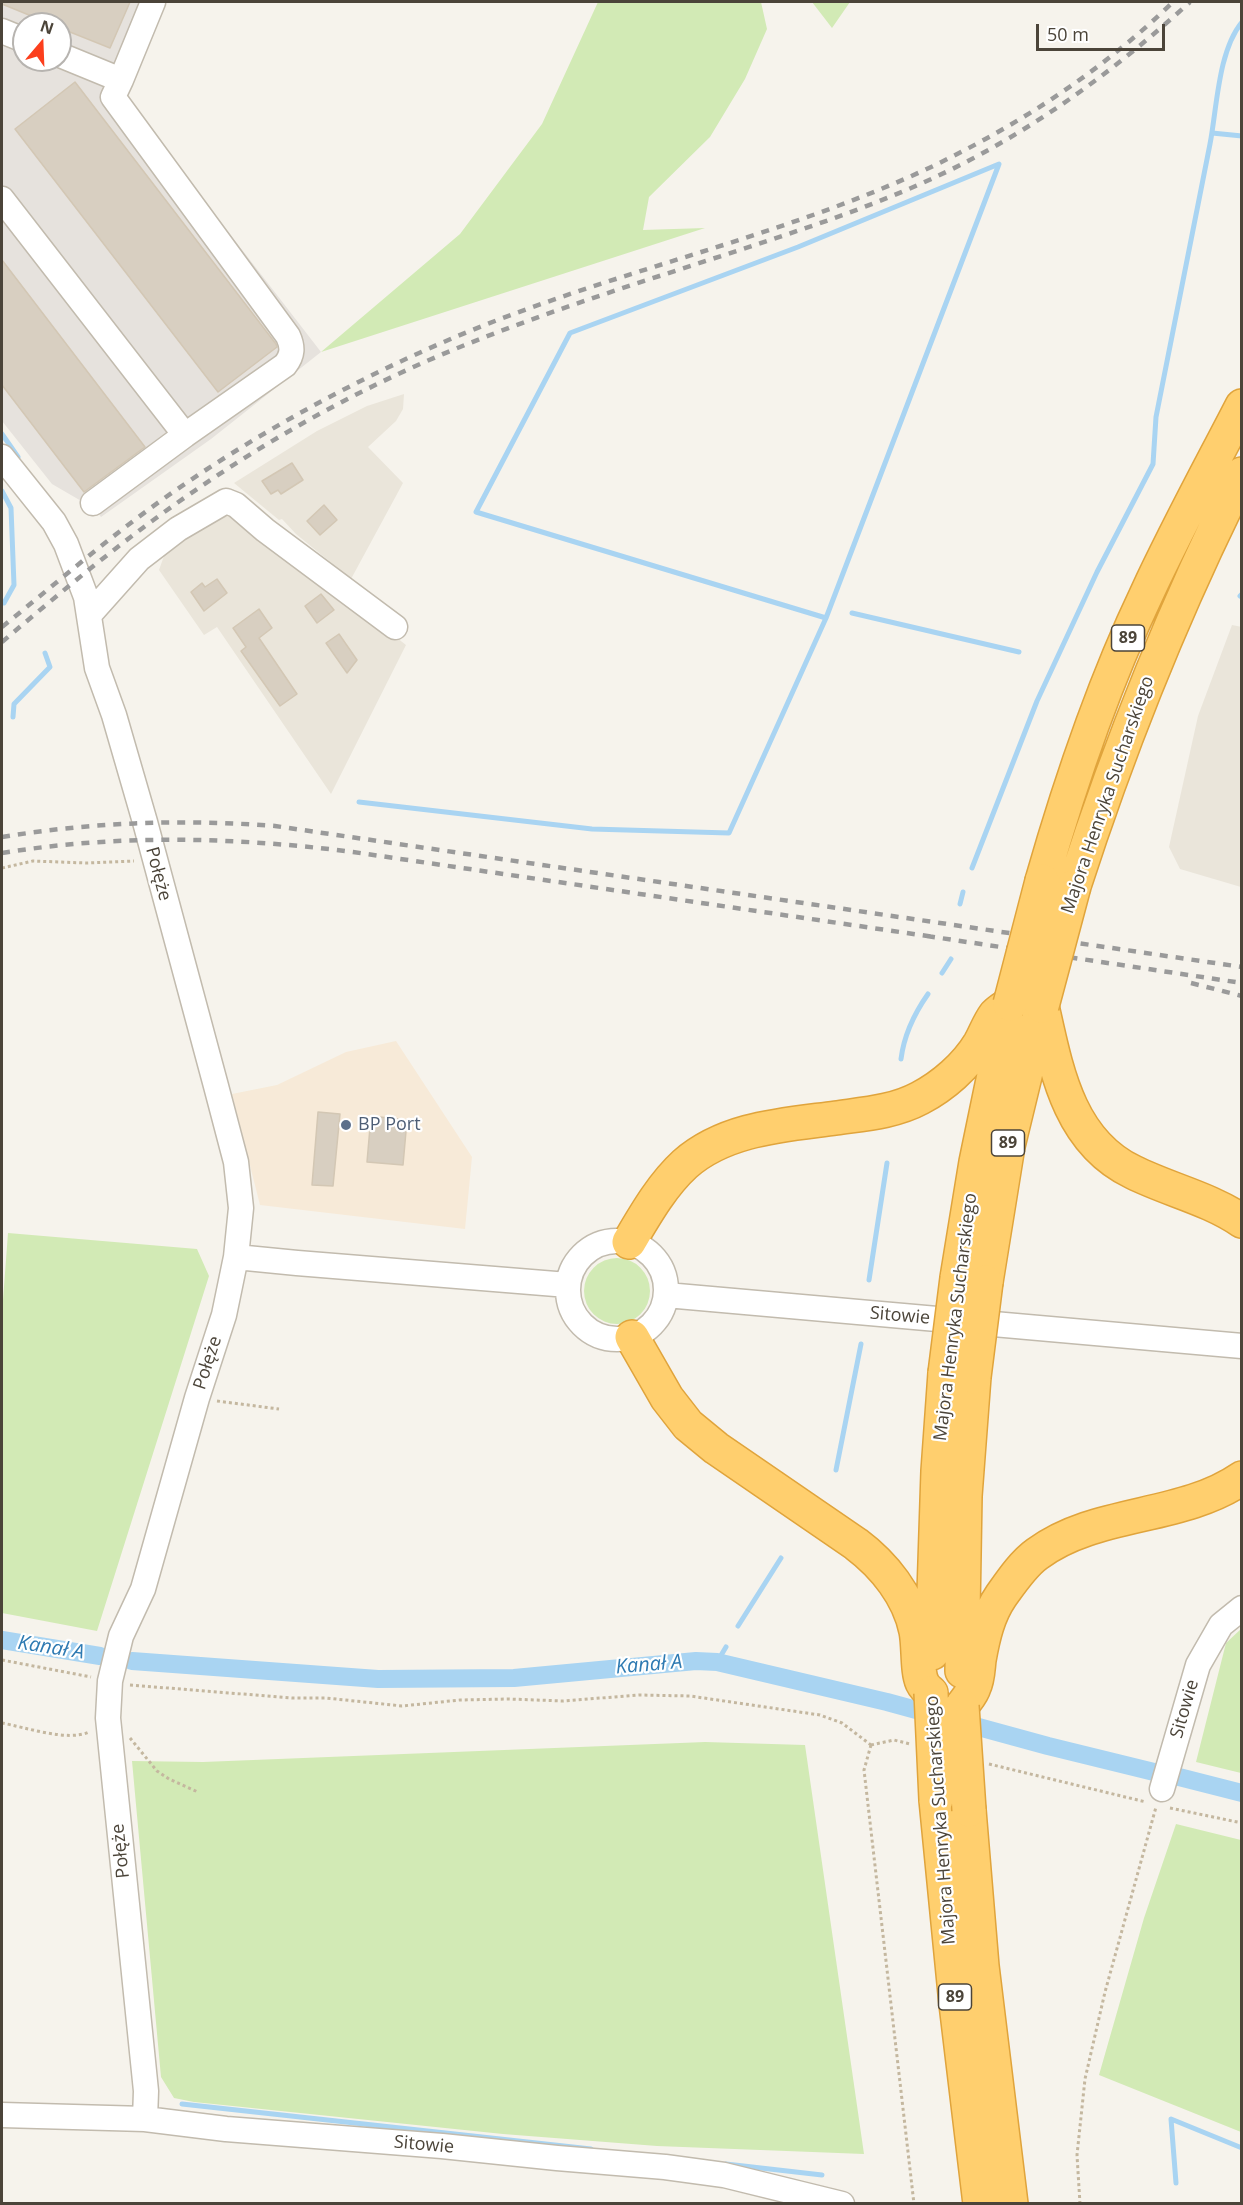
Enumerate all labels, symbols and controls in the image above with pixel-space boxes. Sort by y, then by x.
north arrow [12,12,72,72]
scale bar [1039,12,1168,50]
text: N [37,14,57,39]
text: 50 m [1047,22,1089,46]
road number: 89 [1112,625,1144,651]
street label: Majora Henryka Sucharskiego [1057,673,1159,917]
street label: Połęże [140,845,176,903]
place label: BP Port [358,1114,421,1136]
marker: BP Port [339,1118,353,1132]
road number: 89 [992,1130,1024,1156]
street label: Majora Henryka Sucharskiego [930,1192,982,1442]
street label: Sitowie [869,1303,931,1329]
street label: Połęże [189,1334,227,1392]
water label: Kanał A [16,1631,86,1665]
water label: Kanał A [615,1650,683,1680]
street label: Sitowie [1166,1677,1204,1741]
street label: Majora Henryka Sucharskiego [922,1695,960,1945]
street label: Połęże [107,1823,135,1879]
road number: 89 [938,1984,972,2010]
street label: Sitowie [393,2132,455,2158]

